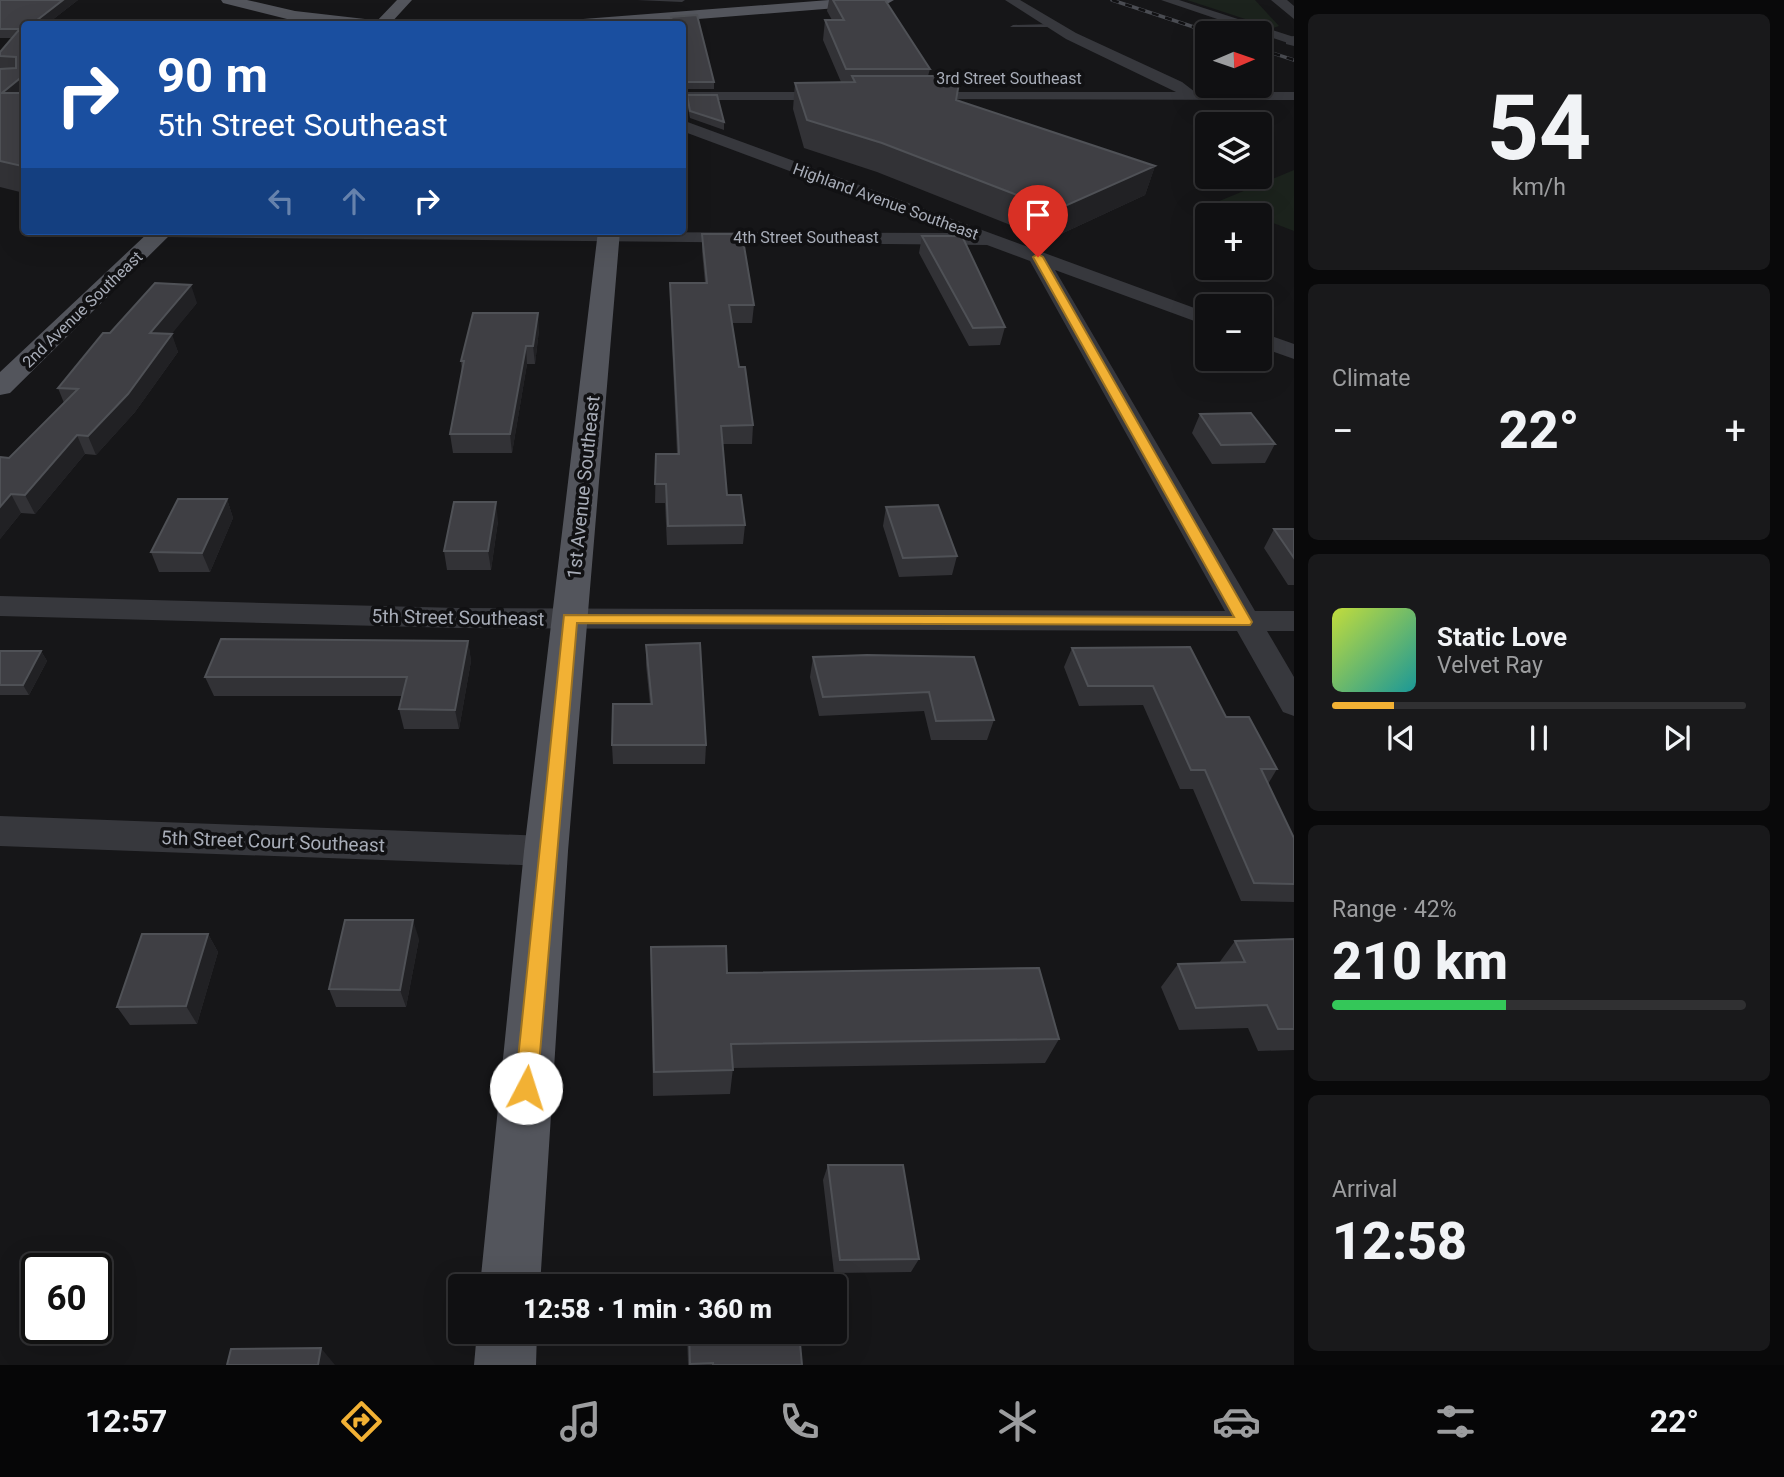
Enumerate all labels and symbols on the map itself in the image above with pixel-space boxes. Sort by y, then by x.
north arrow [1195,21,1272,98]
street label: 3rd Street Southeast [936,69,1082,88]
street label: Highland Avenue Southeast [790,159,981,244]
pin [1008,185,1068,257]
street label: 4th Street Southeast [733,228,879,247]
street label: 2nd Avenue Southeast [18,247,146,372]
street label: 1st Avenue Southeast [562,394,605,580]
street label: 5th Street Southeast [371,604,544,631]
street label: 5th Street Court Southeast [161,826,385,857]
position arrow [489,1051,563,1125]
speed limit sign: 60 [21,1253,112,1344]

